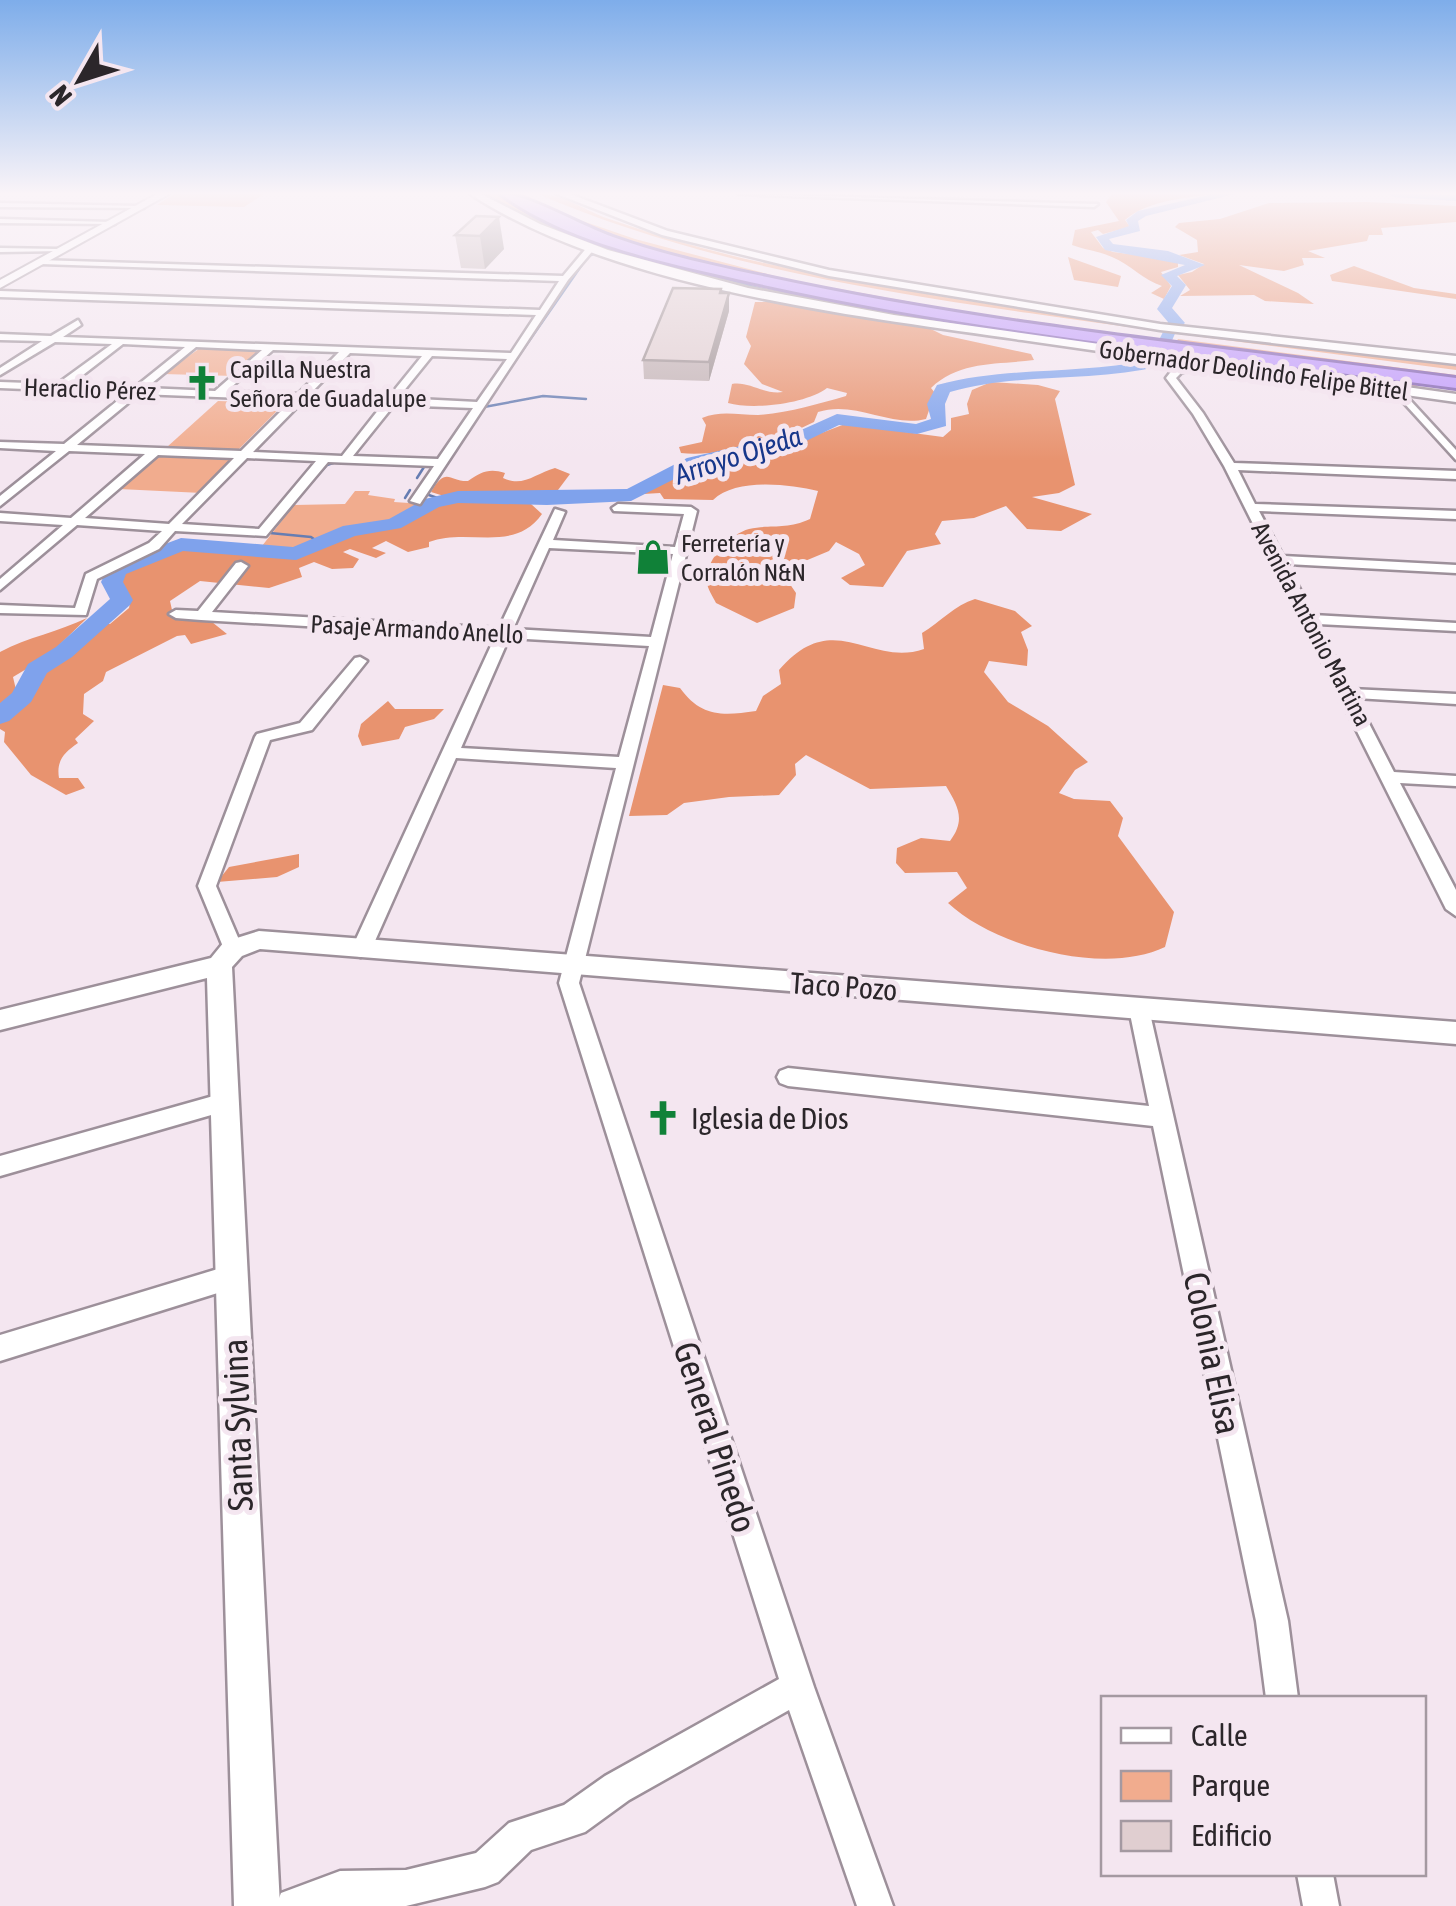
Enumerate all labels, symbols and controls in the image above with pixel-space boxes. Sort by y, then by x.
north arrow [30,30,130,130]
text: N [43,79,78,112]
street label: Gobernador Deolindo Felipe Bittel [1098,334,1411,406]
place label: Capilla Nuestra Señora de Guadalupe [230,355,427,412]
church icon: Capilla Nuestra Señora de Guadalupe [183,364,221,402]
street label: Heraclio Pérez [23,373,157,405]
water label: Arroyo Ojeda [669,419,806,491]
street label: Avenida Antonio Martina [1246,517,1378,731]
place label: Ferretería y Corralón N&N [681,529,806,586]
shop icon: Ferretería y Corralón N&N [634,538,672,576]
street label: Pasaje Armando Anello [310,609,524,649]
street label: Taco Pozo [789,965,899,1007]
church icon: Iglesia de Dios [644,1099,682,1137]
place label: Iglesia de Dios [691,1101,849,1135]
street label: Colonia Elisa [1176,1268,1250,1438]
street label: General Pinedo [666,1337,766,1537]
street label: Santa Sylvina [214,1338,260,1512]
legend [1101,1696,1426,1876]
text: Calle [1191,1718,1248,1752]
text: Parque [1191,1768,1270,1802]
text: Edificio [1191,1818,1272,1852]

